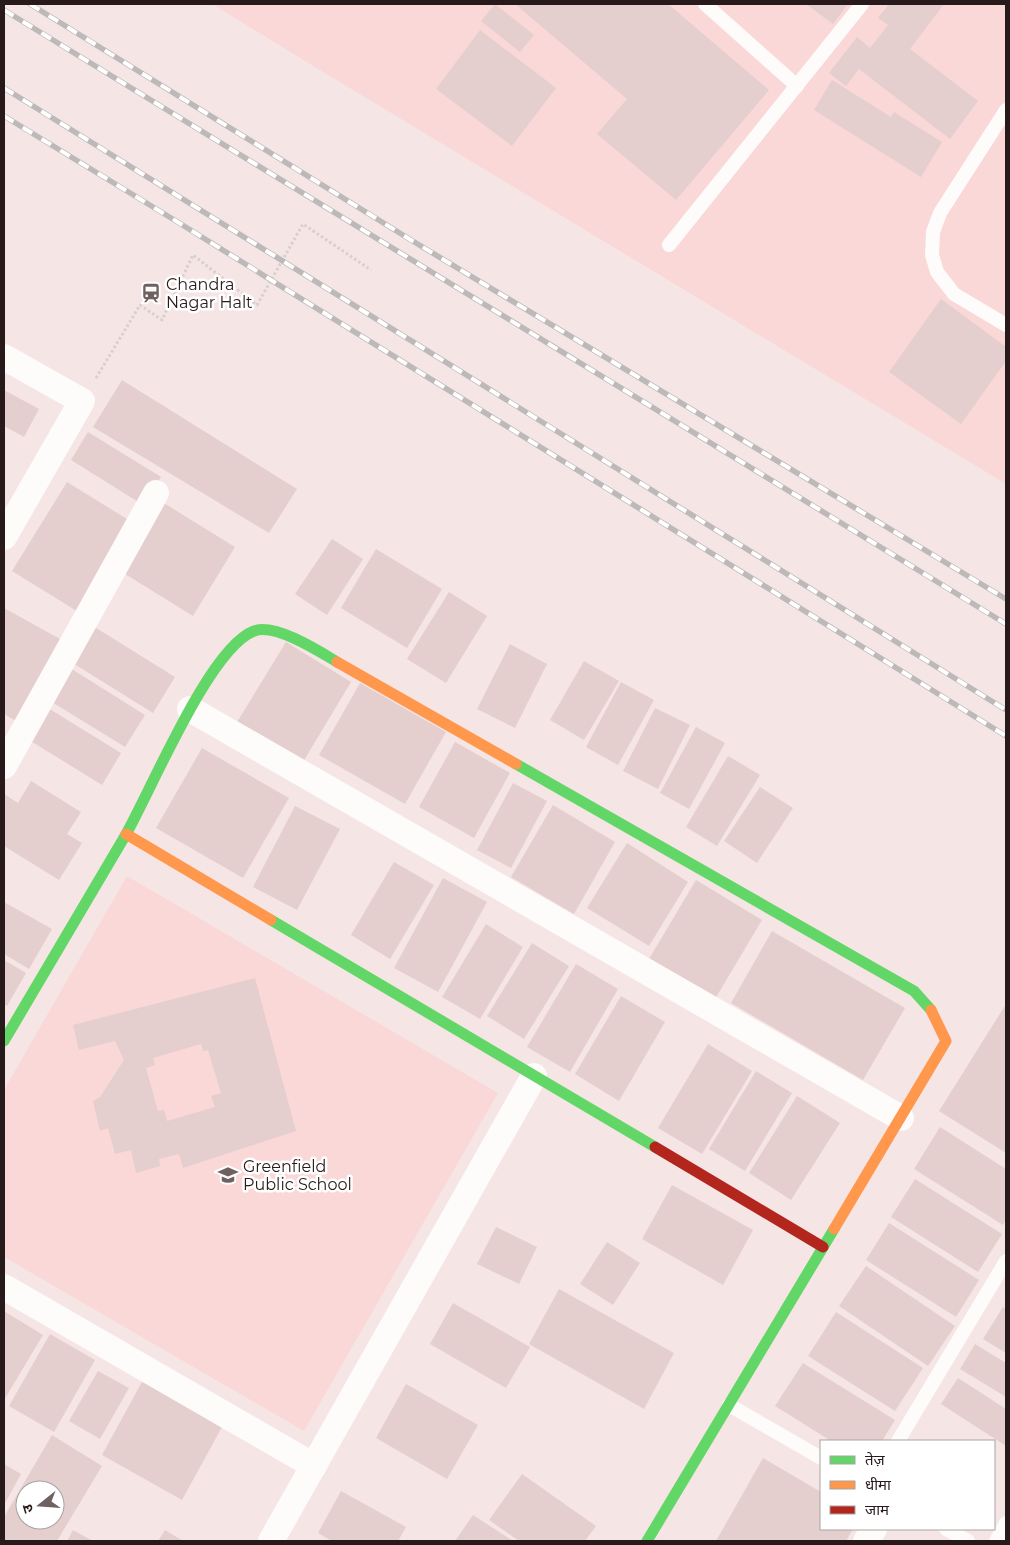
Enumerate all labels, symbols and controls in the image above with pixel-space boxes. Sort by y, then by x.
place label: Chandra Nagar Halt [166,275,253,312]
station icon: Chandra Nagar Halt [140,282,162,304]
place label: Greenfield Public School [243,1157,352,1194]
school or university icon: Greenfield Public School [217,1164,239,1186]
legend [820,1440,995,1530]
text: तेज़ [865,1450,886,1469]
text: धीमा [865,1475,892,1494]
north arrow [15,1480,65,1530]
text: जाम [865,1500,890,1519]
text: उ [18,1501,37,1515]

